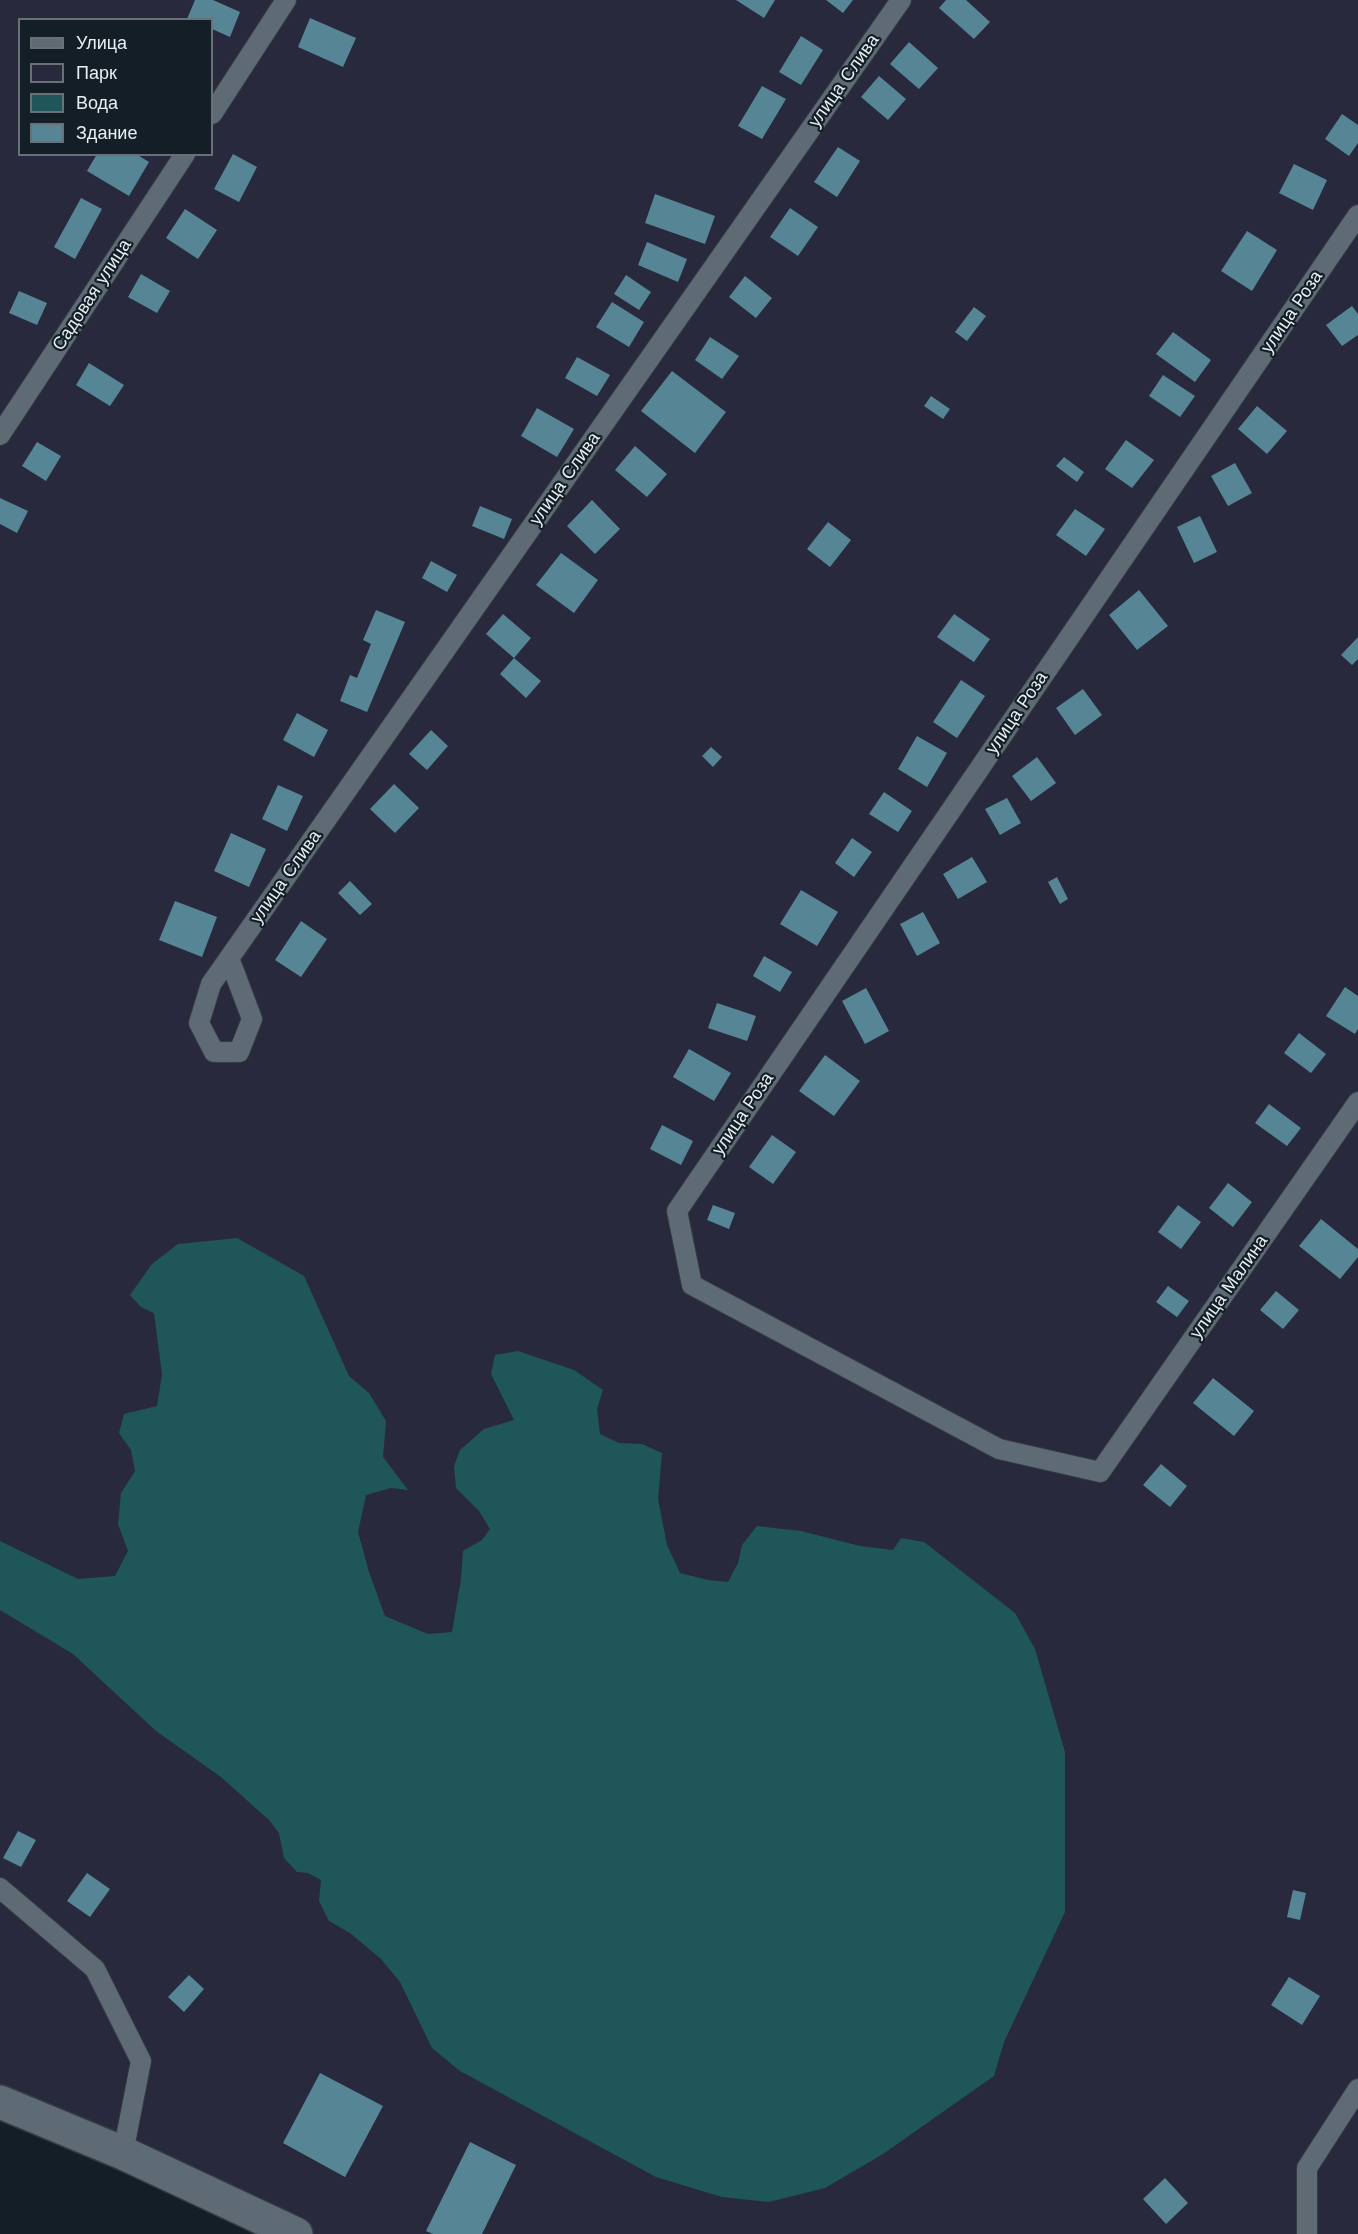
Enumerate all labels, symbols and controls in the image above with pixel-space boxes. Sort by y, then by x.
legend [18,18,213,156]
street label: улица Слива [804,30,884,132]
text: Улица [76,32,127,53]
text: Парк [76,62,117,83]
text: Вода [76,92,118,113]
text: Здание [76,122,137,143]
street label: Садовая улица [48,235,136,355]
street label: улица Роза [1257,267,1327,357]
street label: улица Слива [525,428,605,530]
street label: улица Роза [982,668,1052,758]
street label: улица Слива [246,826,326,928]
street label: улица Роза [708,1069,778,1159]
street label: улица Малина [1185,1231,1273,1343]

